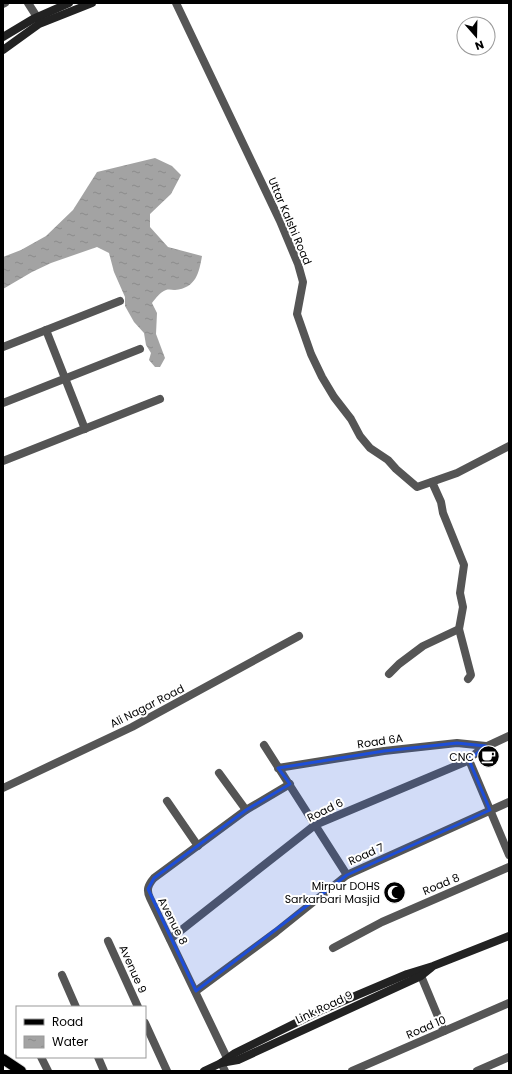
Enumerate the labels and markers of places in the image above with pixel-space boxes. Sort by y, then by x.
cafe icon: CNC [476,744,502,770]
place label: CNC [449,749,474,765]
place label: Mirpur DOHS Sarkarbari Masjid [285,878,380,907]
mosque icon: Mirpur DOHS Sarkarbari Masjid [382,879,408,905]

